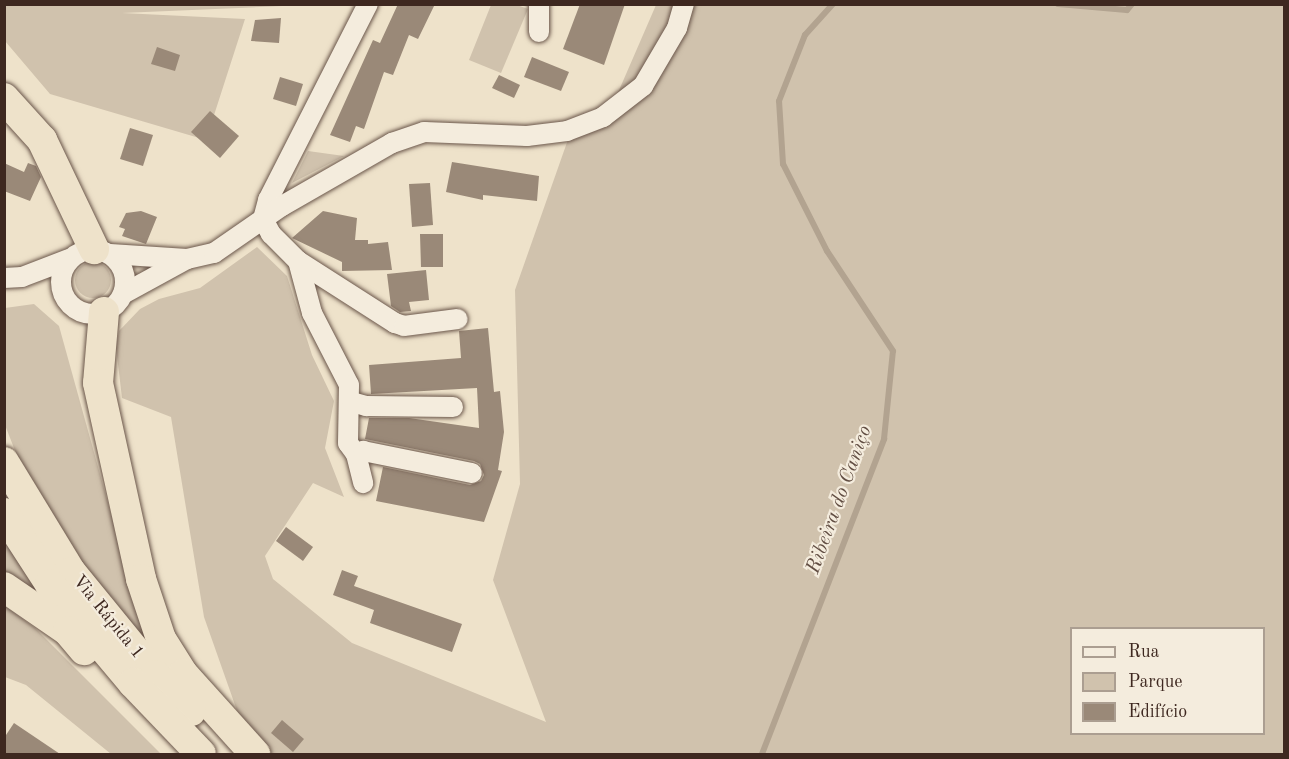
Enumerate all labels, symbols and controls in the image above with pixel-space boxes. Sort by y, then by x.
water label: Ribeira do Caniço [802,423,878,577]
street label: Via Rápida 1 [68,571,148,663]
legend [1070,627,1265,735]
text: Rua [1128,643,1159,661]
text: Parque [1128,673,1183,691]
text: Edifício [1128,703,1187,721]

